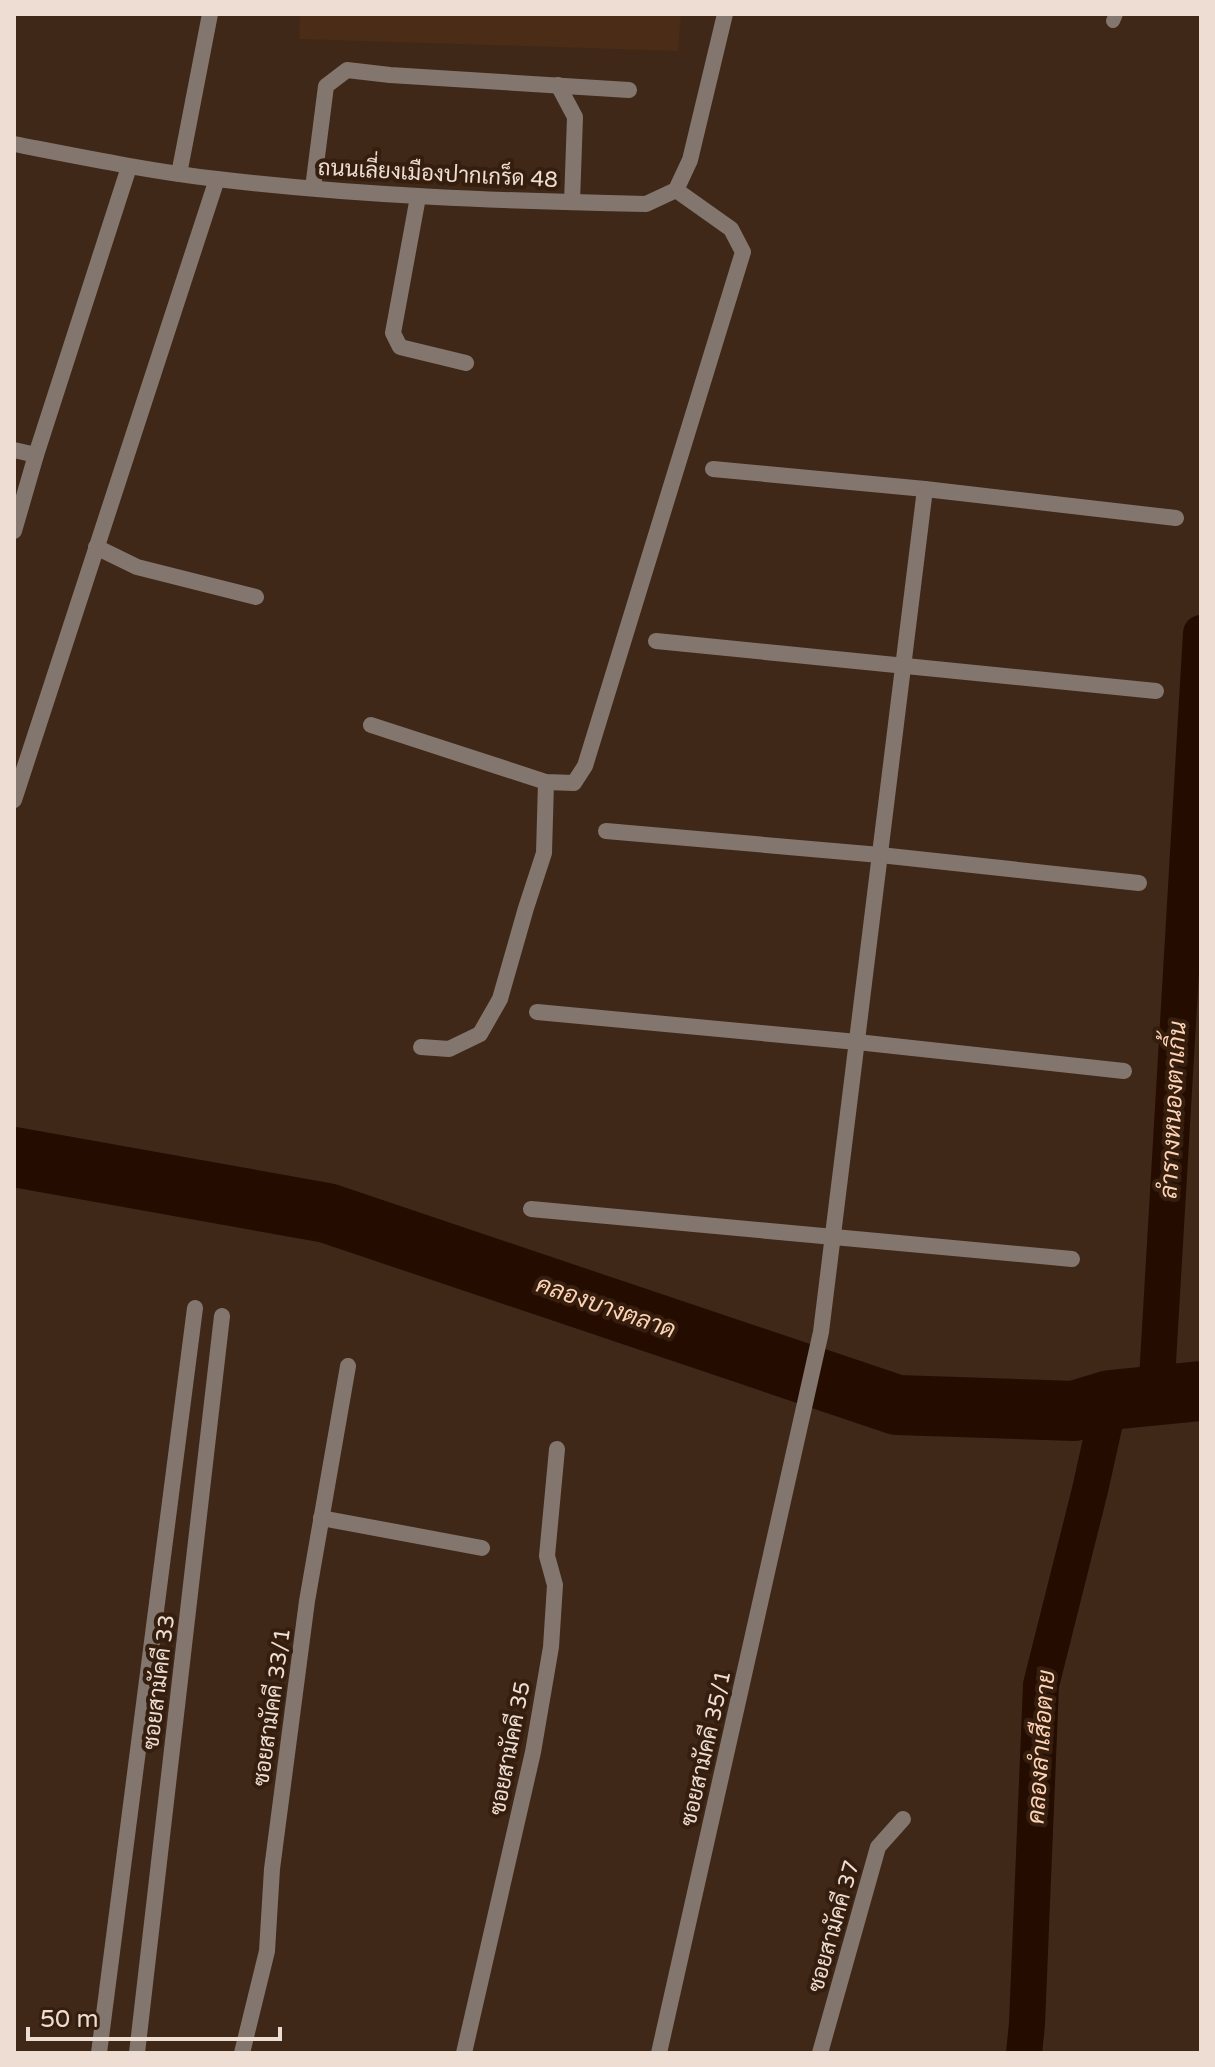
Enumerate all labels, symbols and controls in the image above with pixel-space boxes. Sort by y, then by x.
street label: ถนนเลี่ยงเมืองปากเกร็ด 48 [317,148,559,193]
water label: ลำรางหนองตาเกิ้น [1147,1020,1193,1200]
water label: คลองบางตลาด [532,1270,679,1345]
street label: ซอยสามัคคี 33 [137,1613,180,1751]
street label: ซอยสามัคคี 33/1 [247,1626,296,1788]
street label: ซอยสามัคคี 35/1 [674,1667,737,1829]
water label: คลองลำเสือตาย [1021,1669,1061,1825]
street label: ซอยสามัคคี 35 [483,1679,536,1817]
street label: ซอยสามัคคี 37 [802,1857,865,1995]
scale bar [28,1991,280,2041]
text: 50 m [40,2005,98,2034]

